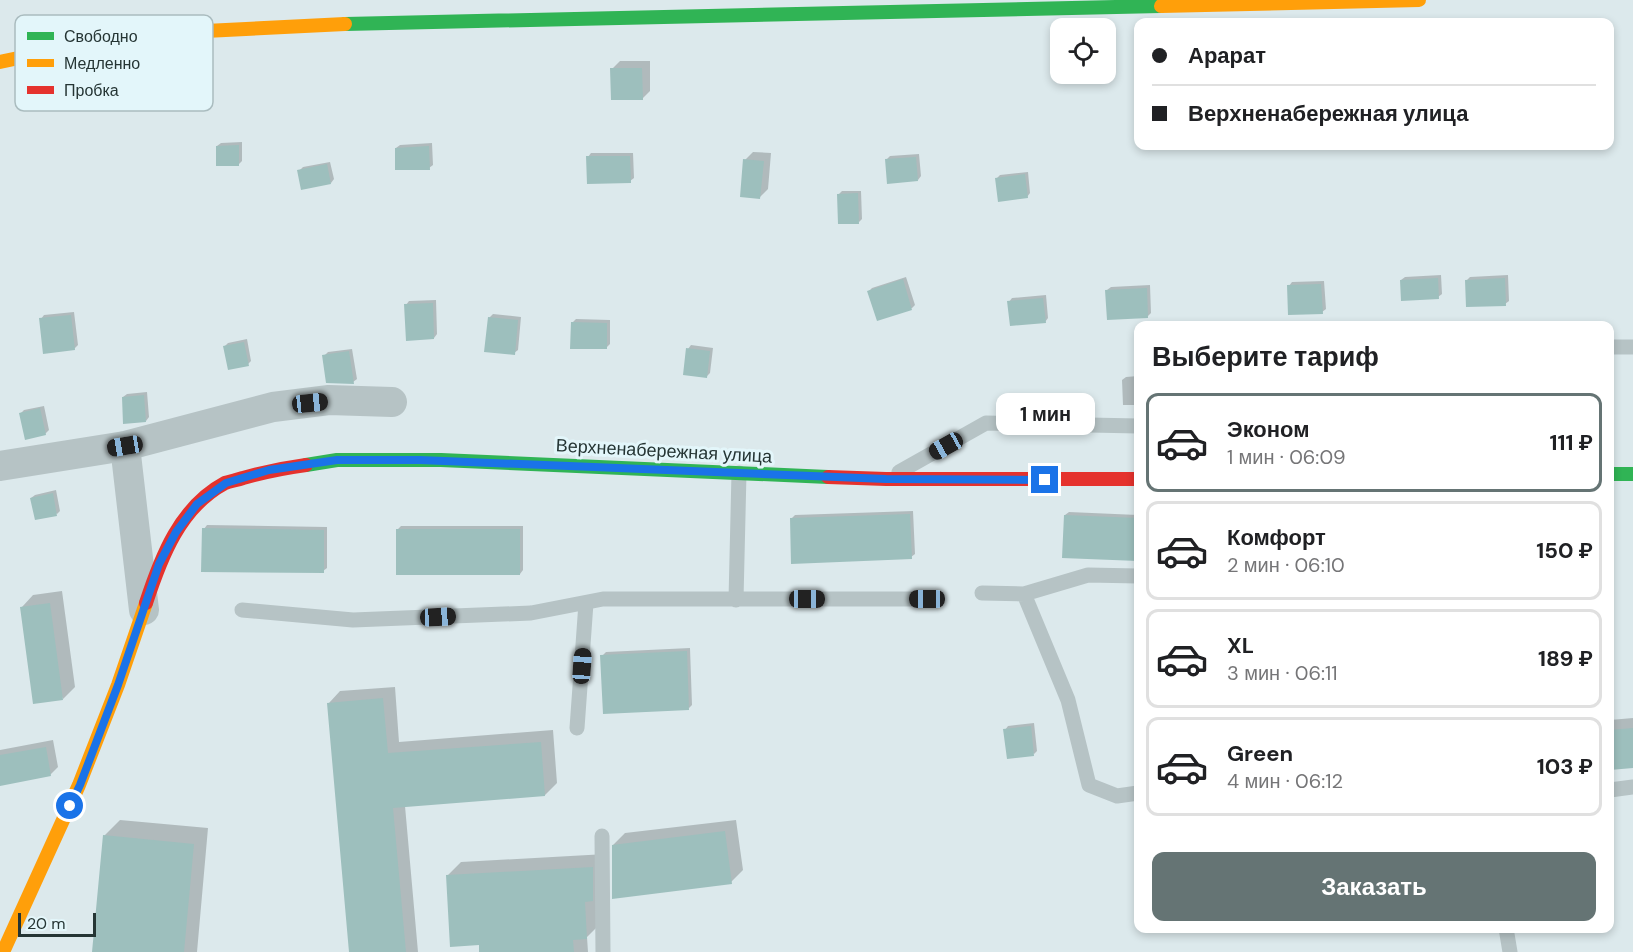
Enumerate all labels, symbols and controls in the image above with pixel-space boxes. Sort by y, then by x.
legend [15,15,213,111]
map controls [1050,18,1116,84]
button: locate [1050,18,1116,84]
text: Свободно [64,26,138,47]
text: Арарат [1188,41,1266,70]
text: Медленно [64,53,140,74]
text: Пробка [64,80,119,101]
text: Верхненабережная улица [1188,99,1468,128]
text: Выберите тариф [1152,339,1379,374]
car [291,392,329,414]
callout: 1 мин [996,393,1094,435]
text: 1 мин [1020,401,1071,427]
text: Эконом [1227,415,1310,444]
icon: car [1155,416,1209,470]
text: 111 ₽ [1549,428,1593,457]
car [926,429,966,463]
street label: Верхненабережная улица [555,433,774,469]
car [106,434,144,458]
text: 1 мин · 06:09 [1227,444,1346,470]
route end [1031,466,1058,493]
text: Комфорт [1227,523,1326,552]
icon: car [1155,524,1209,578]
text: 150 ₽ [1536,536,1593,565]
text: 2 мин · 06:10 [1227,552,1345,578]
car [789,590,825,608]
car [909,590,945,608]
car [420,607,456,627]
text: XL [1227,631,1254,660]
icon: car [1155,632,1209,686]
text: 189 ₽ [1538,644,1593,673]
car [572,647,592,685]
text: 3 мин · 06:11 [1227,660,1337,686]
text: Green [1227,739,1293,768]
icon: car [1155,740,1209,794]
text: 103 ₽ [1537,752,1593,781]
text: 4 мин · 06:12 [1227,768,1343,794]
route start [56,792,83,819]
button: Заказать [1152,852,1596,921]
scale bar [18,910,96,938]
text: 20 m [27,913,66,934]

